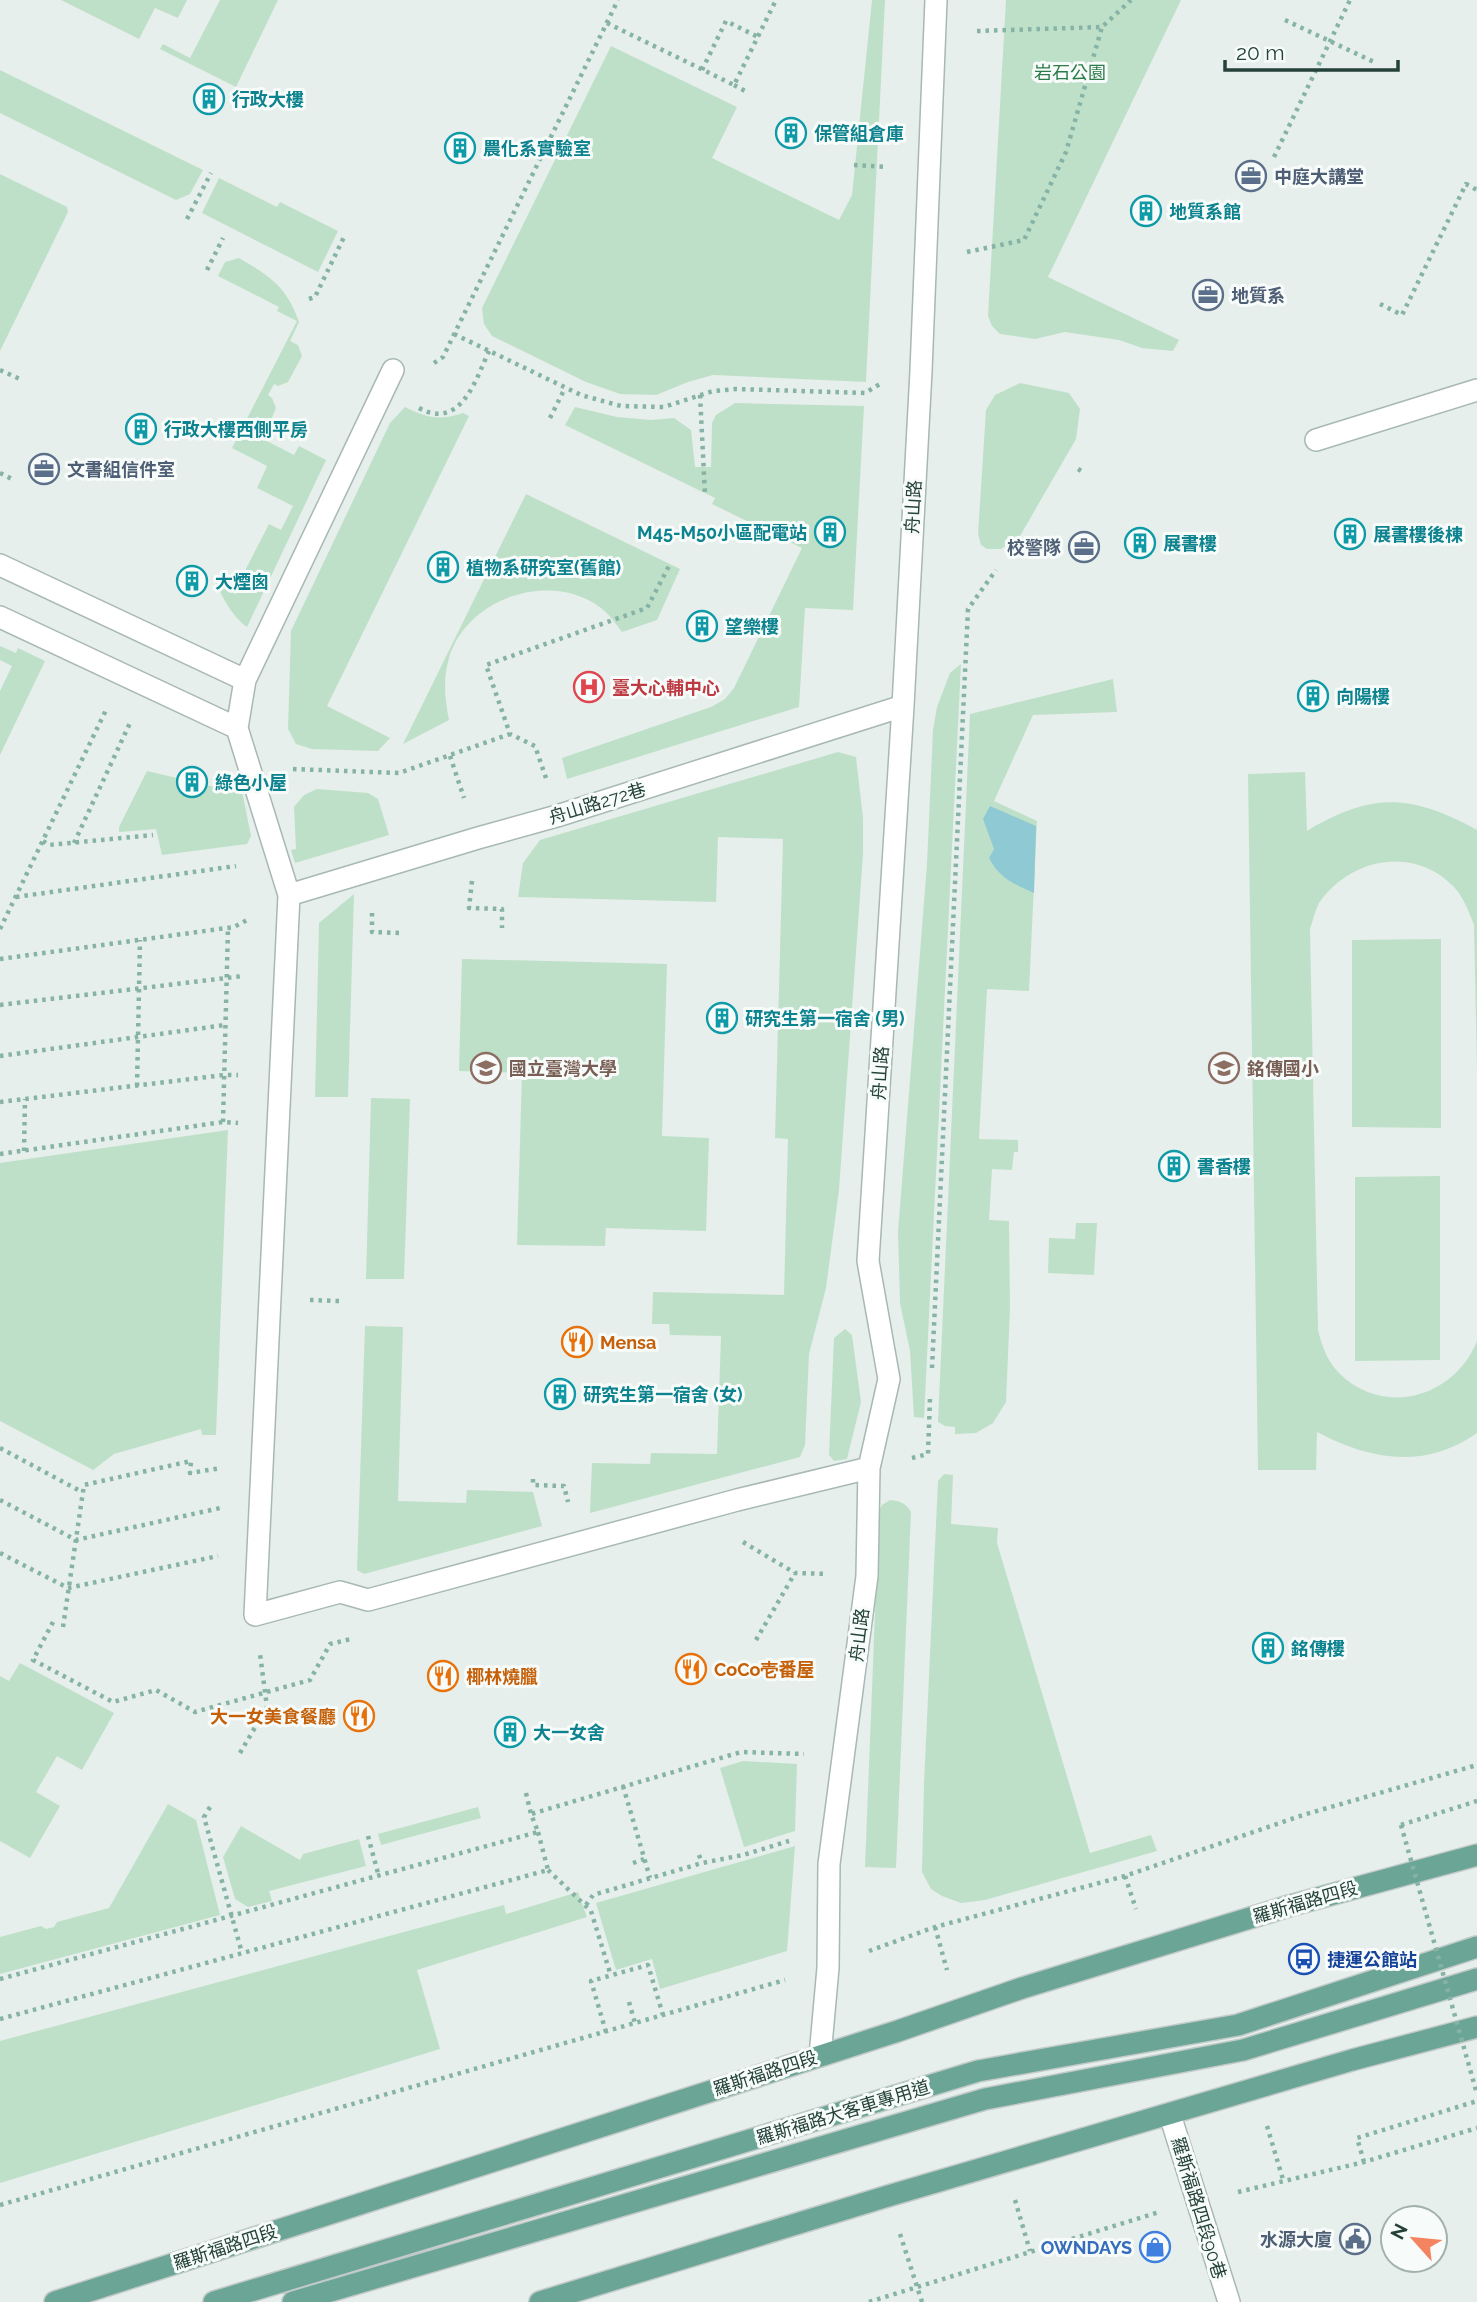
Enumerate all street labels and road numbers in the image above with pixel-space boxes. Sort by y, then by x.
street label: 舟山路 [901,479,925,535]
street label: 舟山路272巷 [546,778,648,828]
street label: 舟山路 [868,1045,892,1101]
street label: 舟山路 [845,1607,873,1663]
street label: 羅斯福路四段 [1250,1877,1360,1927]
street label: 羅斯福路四段 [710,2046,820,2100]
street label: 羅斯福路大客車專用道 [754,2076,932,2148]
street label: 羅斯福路四段90巷 [1167,2134,1231,2282]
street label: 羅斯福路四段 [170,2220,280,2274]

